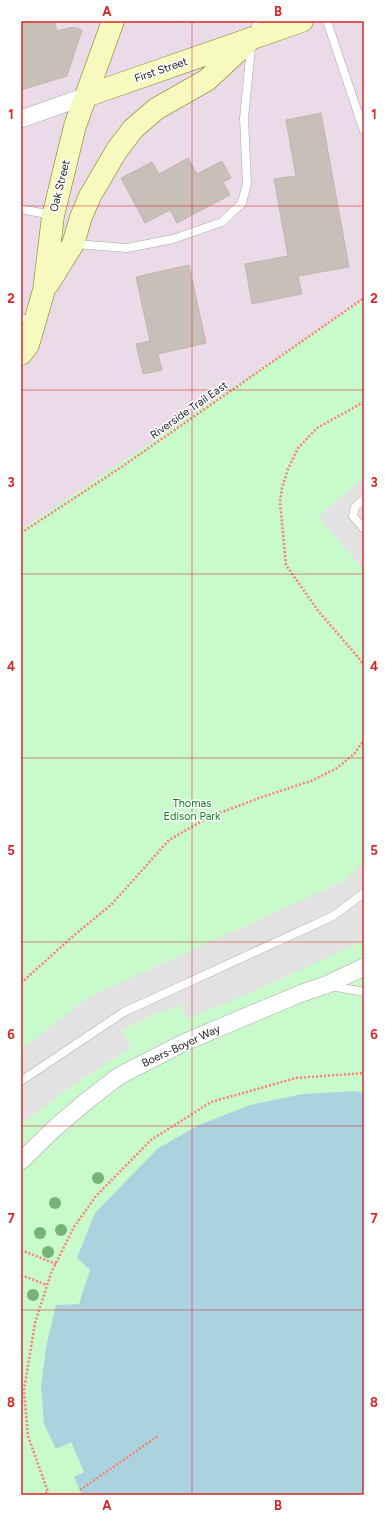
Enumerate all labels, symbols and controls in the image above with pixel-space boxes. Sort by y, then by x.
text: A [102,4,112,19]
text: B [274,4,282,19]
street label: First Street [133,55,189,85]
text: 1 [8,107,14,122]
text: 1 [371,107,377,122]
street label: Oak Street [47,159,73,213]
text: 2 [7,291,15,306]
text: 2 [370,291,378,306]
street label: Riverside Trail East [148,378,230,442]
text: 3 [7,475,15,490]
text: 3 [370,475,378,490]
text: 4 [7,659,15,674]
text: 4 [370,659,378,674]
park label: Thomas Edison Park [164,797,221,823]
text: 5 [7,843,15,858]
text: 5 [370,843,378,858]
street label: Boers-Boyer Way [140,1022,222,1070]
text: 6 [7,1027,15,1042]
text: 6 [370,1027,378,1042]
text: 7 [7,1211,15,1226]
text: 7 [370,1211,378,1226]
text: 8 [7,1395,15,1410]
text: 8 [370,1395,378,1410]
text: A [102,1498,112,1513]
text: B [274,1498,282,1513]

